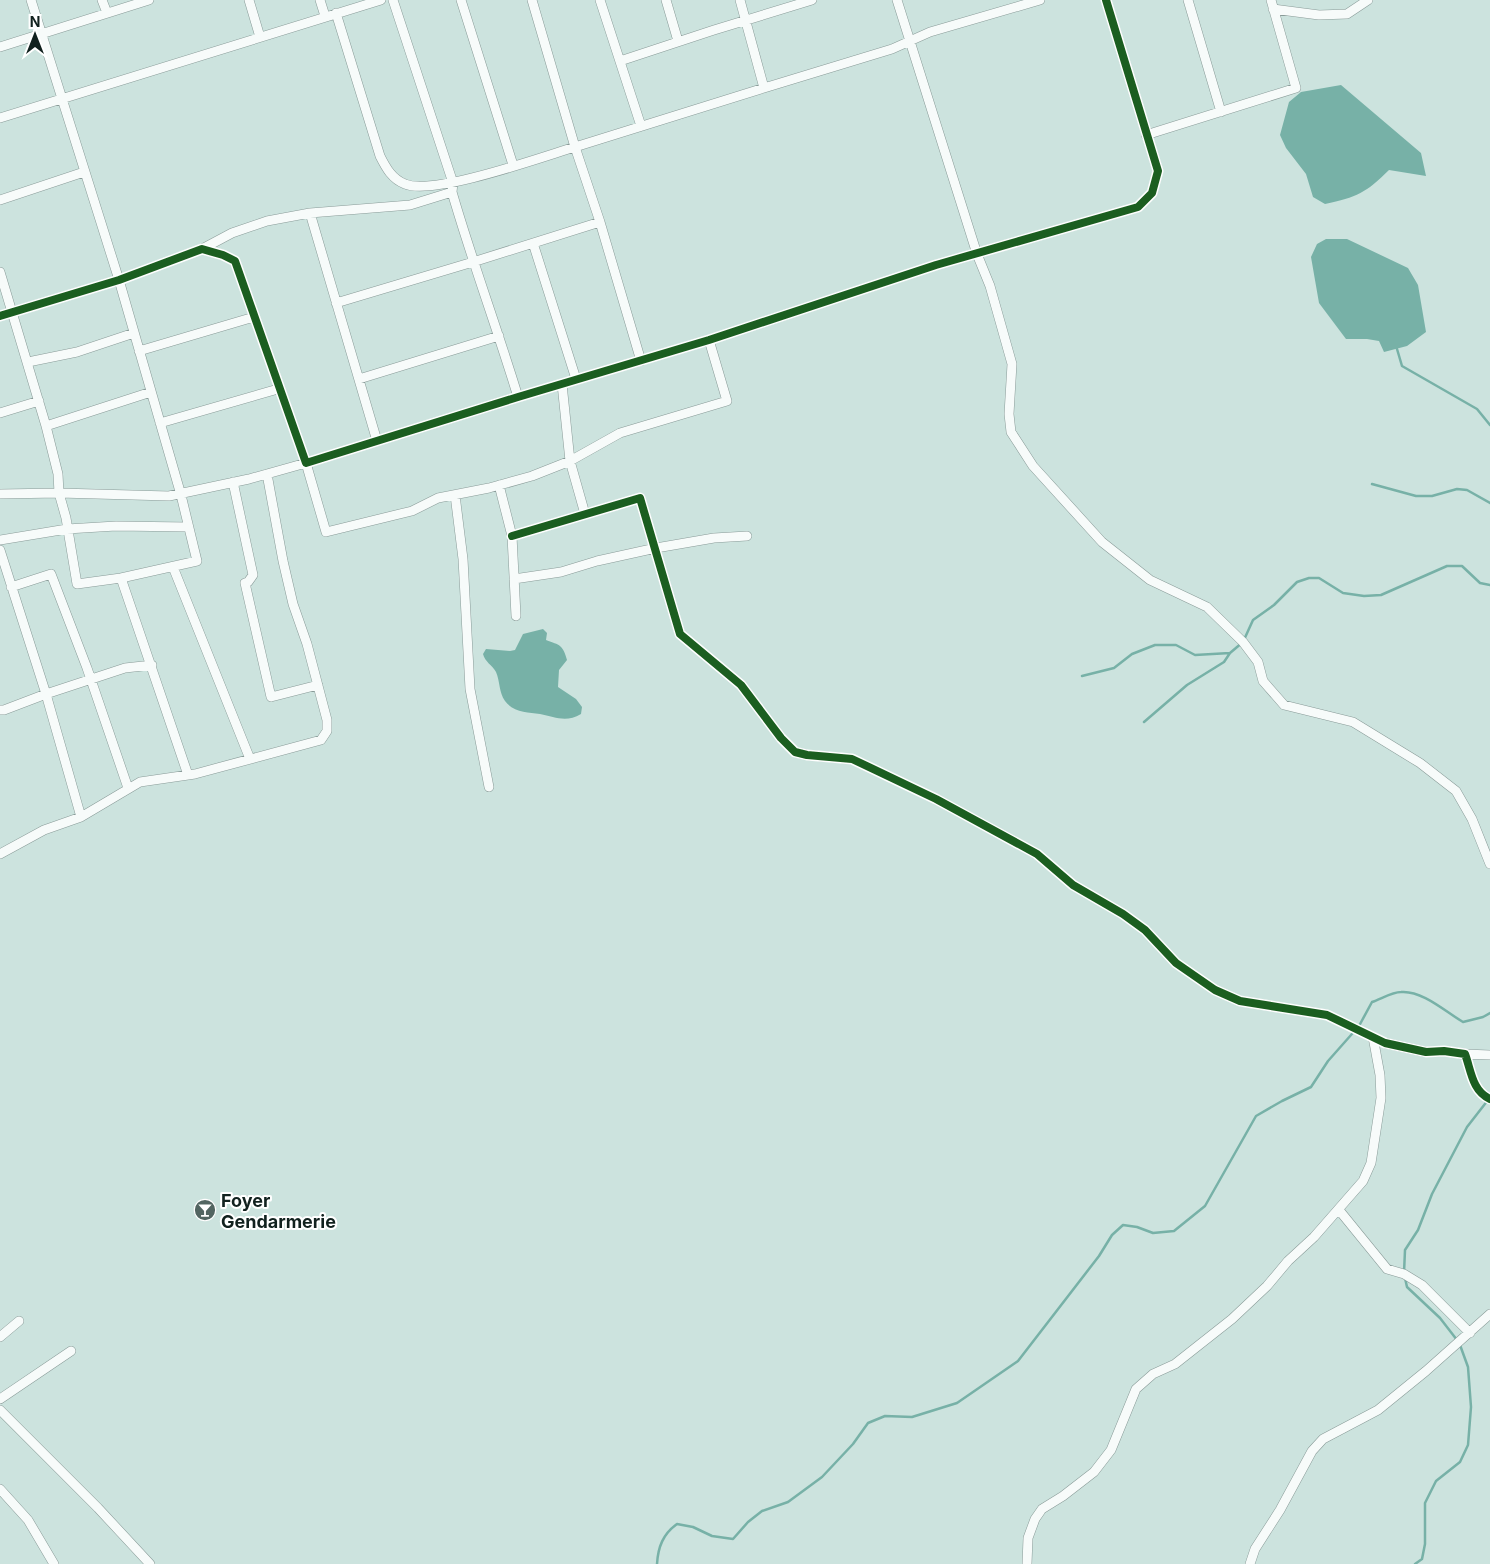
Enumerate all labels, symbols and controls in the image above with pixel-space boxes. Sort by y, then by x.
north arrow [10,10,60,60]
text: N [30,13,40,30]
place label: Foyer Gendarmerie [221,1190,336,1232]
bar icon: Foyer Gendarmerie [193,1198,217,1222]

